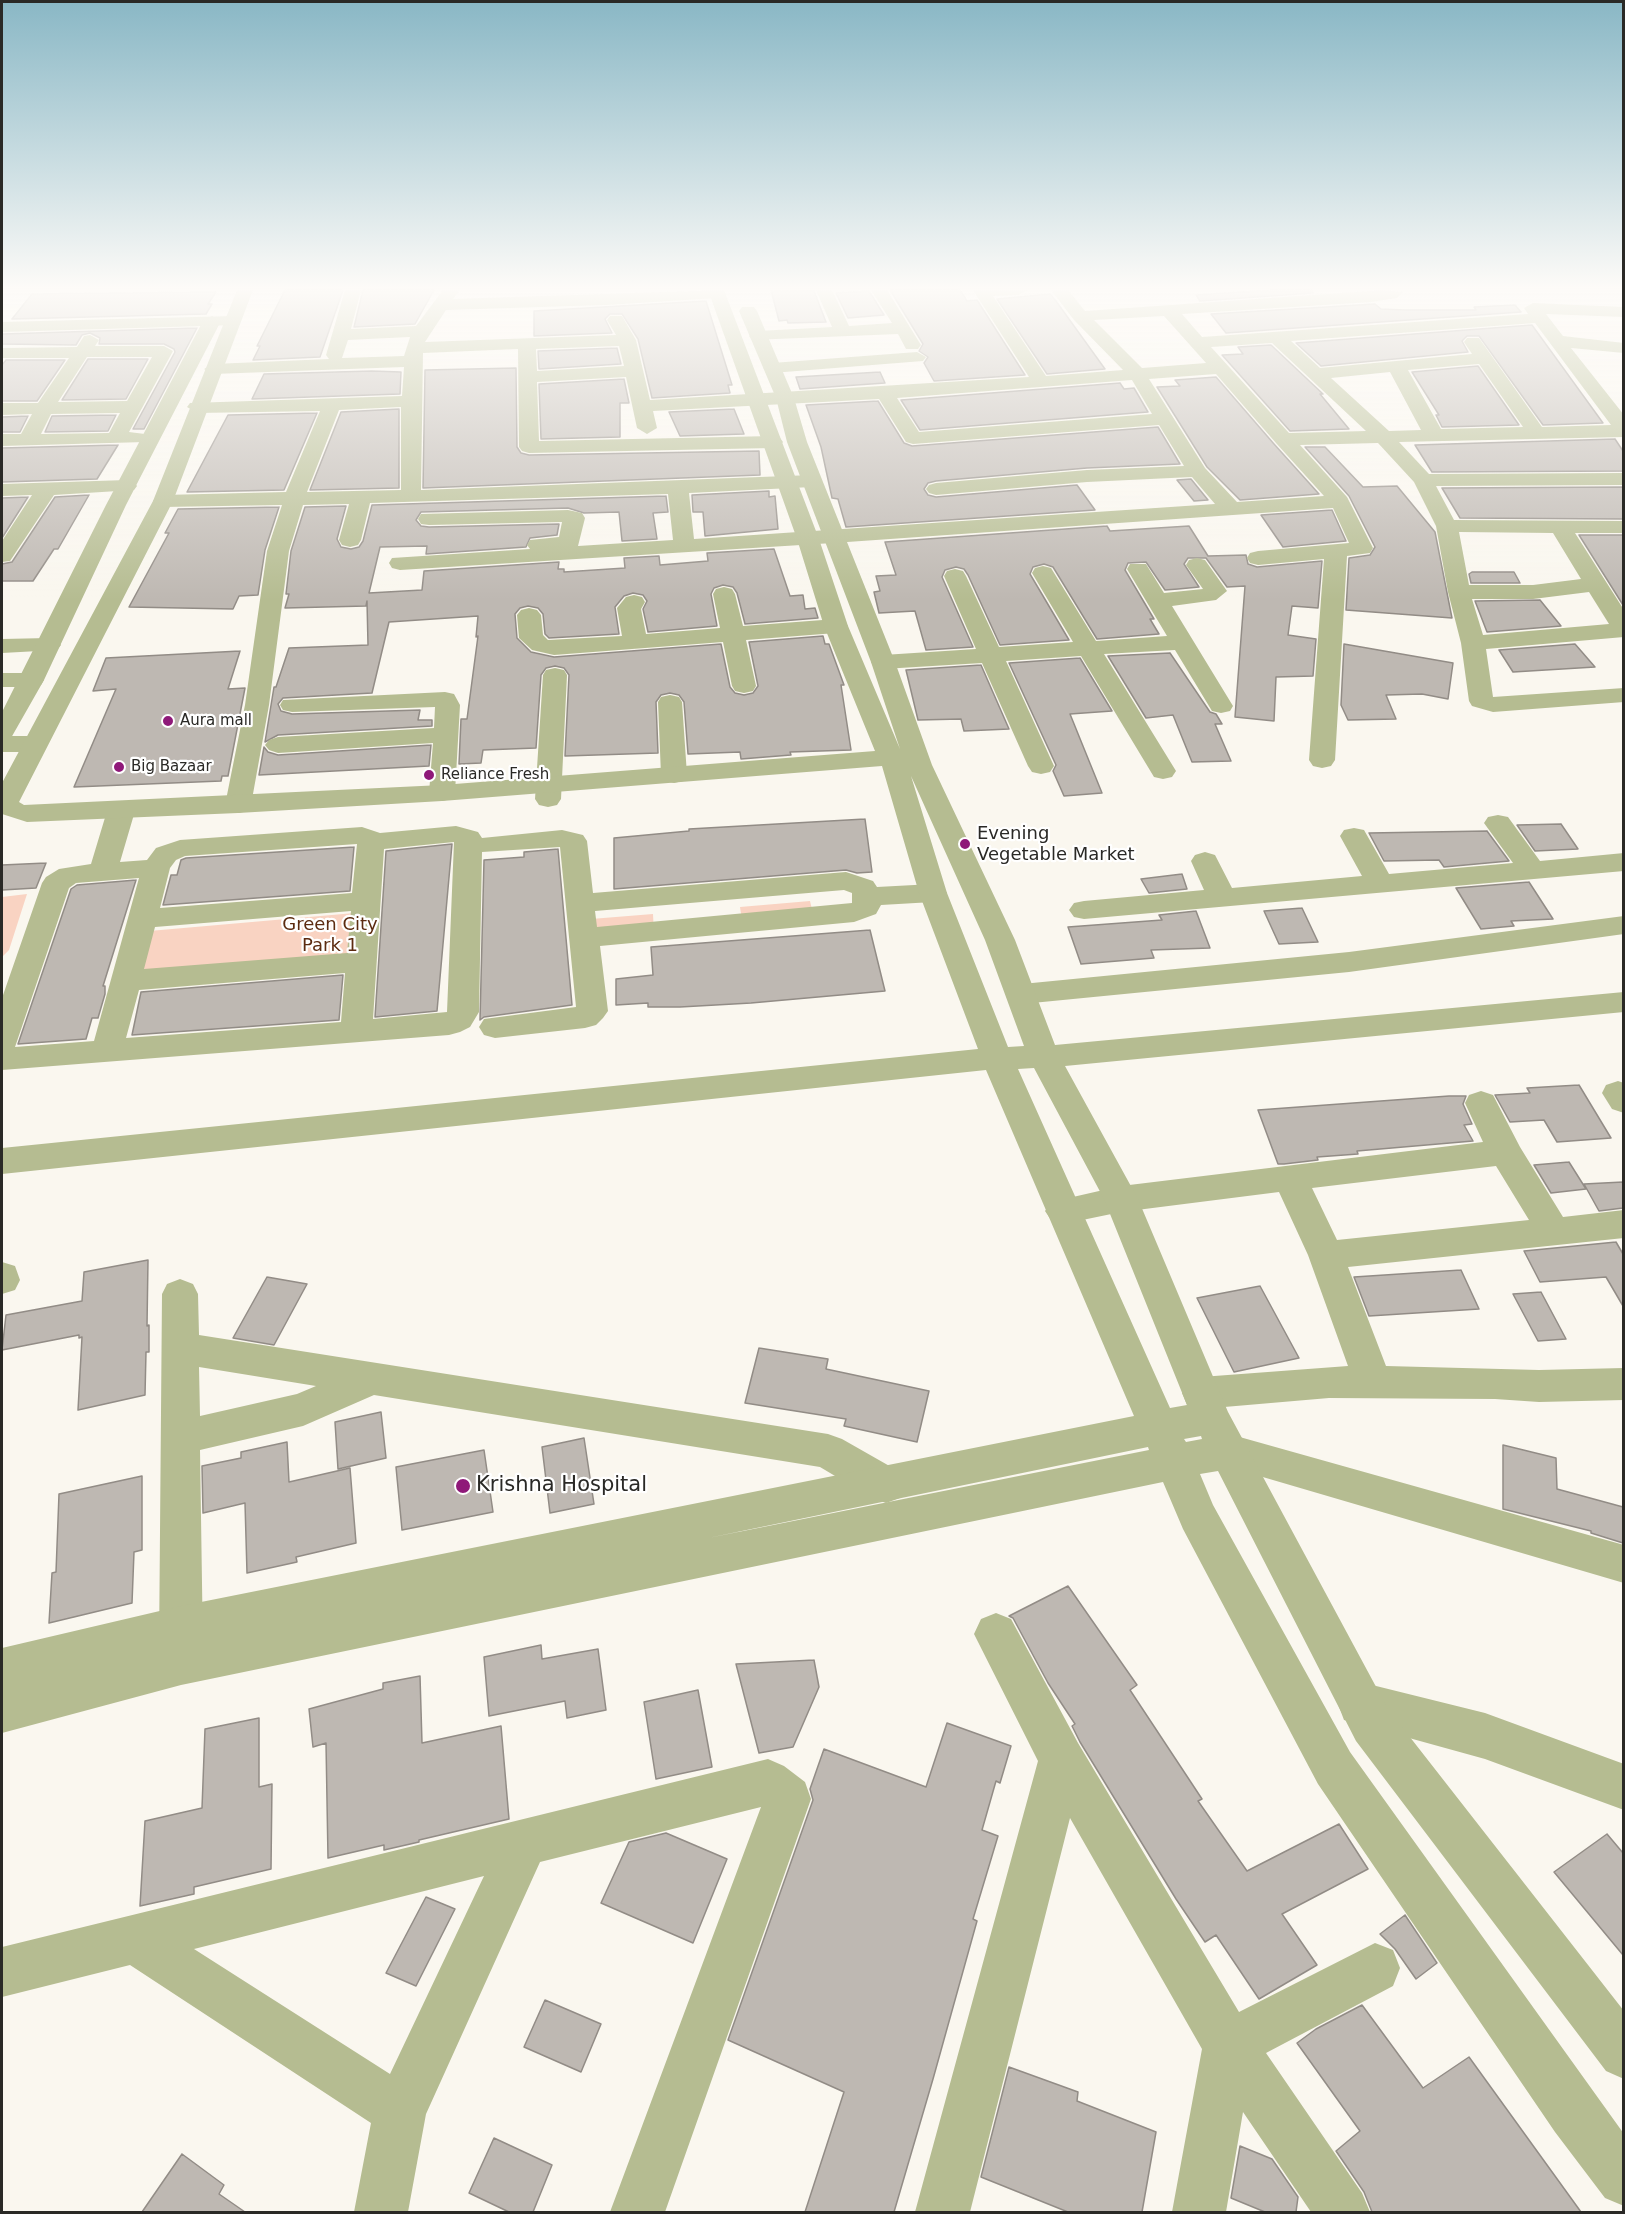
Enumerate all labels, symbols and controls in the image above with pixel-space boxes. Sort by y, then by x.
place label: Aura mall [180,712,252,730]
marker: Aura mall [161,714,175,728]
place label: Big Bazaar [131,758,212,776]
marker: Big Bazaar [112,760,126,774]
place label: Reliance Fresh [441,766,549,784]
marker: Reliance Fresh [422,768,436,782]
place label: Evening Vegetable Market [977,823,1135,866]
marker: Evening Vegetable Market [958,837,972,851]
park label: Green City Park 1 [282,914,378,956]
place label: Krishna Hospital [476,1473,647,1499]
marker: Krishna Hospital [454,1477,472,1495]

